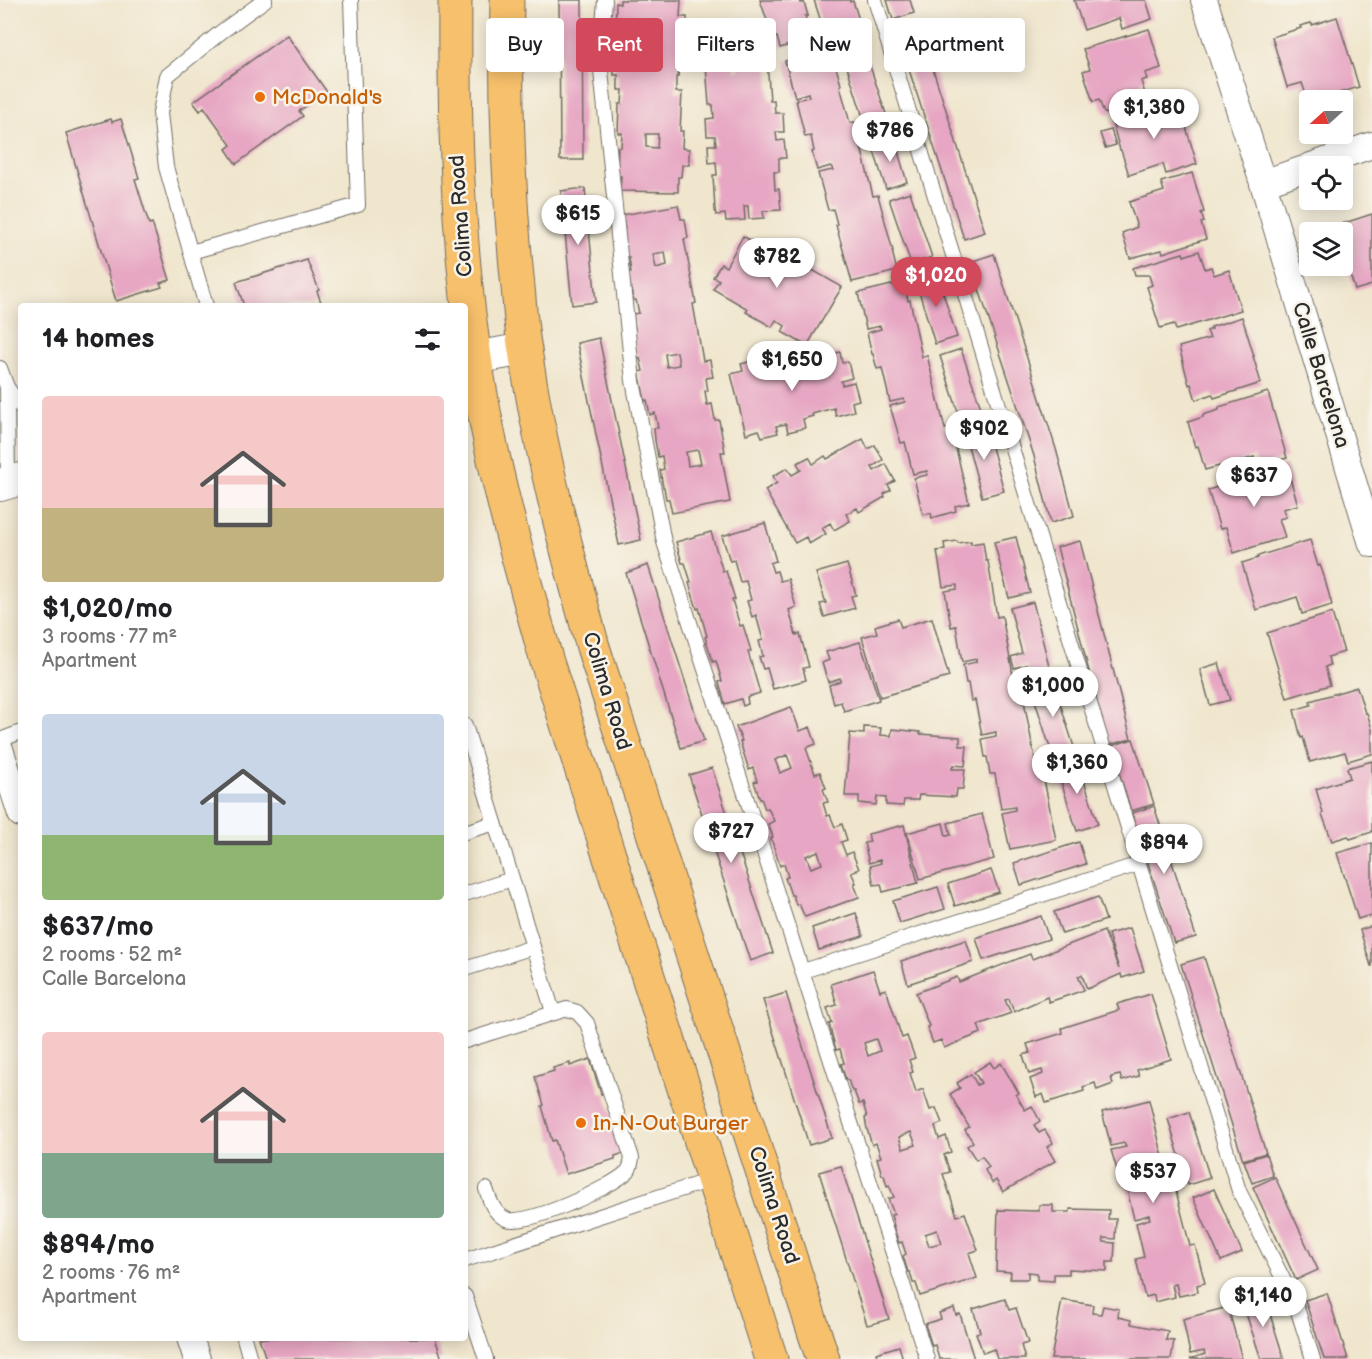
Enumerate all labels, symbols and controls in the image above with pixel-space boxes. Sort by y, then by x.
chip: Buy [486,18,564,72]
chip: Rent [576,18,663,72]
chip: Filters [675,18,776,72]
chip: New [788,18,872,72]
chip: Apartment [884,18,1025,72]
place label: McDonald's [272,85,382,110]
pin: $1,380 [1105,89,1203,140]
marker: McDonald's [253,90,267,104]
north arrow [1299,90,1353,144]
map controls [1299,90,1353,276]
text: $1,380 [1123,96,1185,120]
pin: $786 [854,112,926,163]
text: $786 [866,119,914,143]
street label: Colima Road [444,154,478,278]
button: locate [1299,156,1353,210]
pin: $615 [542,195,614,246]
text: $615 [555,202,601,226]
button: layers [1299,222,1353,276]
pin: $782 [741,238,813,289]
text: $782 [753,245,801,269]
pin: $1,020 [887,257,985,308]
text: $1,020 [905,264,967,288]
street label: Calle Barcelona [1287,299,1355,451]
icon: filters [411,323,444,356]
text: 14 homes [42,324,154,355]
pin: $1,650 [743,341,841,392]
text: $1,650 [761,348,823,372]
pin: $902 [948,410,1020,461]
text: $902 [959,417,1009,441]
icon: home [189,435,297,543]
pin: $637 [1218,457,1290,508]
text: $637 [1230,464,1278,488]
text: $1,020/mo [42,594,173,625]
text: 3 rooms · 77 m² [42,625,177,649]
street label: Colima Road [577,629,637,753]
text: Apartment [42,649,137,673]
pin: $1,000 [1004,667,1102,718]
text: $1,000 [1021,674,1085,698]
pin: $1,360 [1028,744,1126,795]
text: $1,360 [1046,751,1108,775]
icon: home [189,753,297,861]
pin: $727 [695,813,767,864]
text: $727 [708,820,754,844]
pin: $894 [1128,824,1200,875]
text: $894 [1140,831,1188,855]
text: $637/mo [42,912,154,943]
text: 2 rooms · 52 m² [42,943,182,967]
text: Calle Barcelona [42,967,186,991]
icon: home [189,1071,297,1179]
place label: In-N-Out Burger [593,1111,748,1136]
marker: In-N-Out Burger [574,1116,588,1130]
street label: Colima Road [743,1143,805,1267]
pin: $537 [1117,1153,1189,1204]
text: $537 [1129,1160,1177,1184]
text: $894/mo [42,1230,154,1261]
text: 2 rooms · 76 m² [42,1261,180,1285]
pin: $1,140 [1214,1277,1312,1328]
text: $1,140 [1234,1284,1292,1308]
text: Apartment [42,1285,137,1309]

